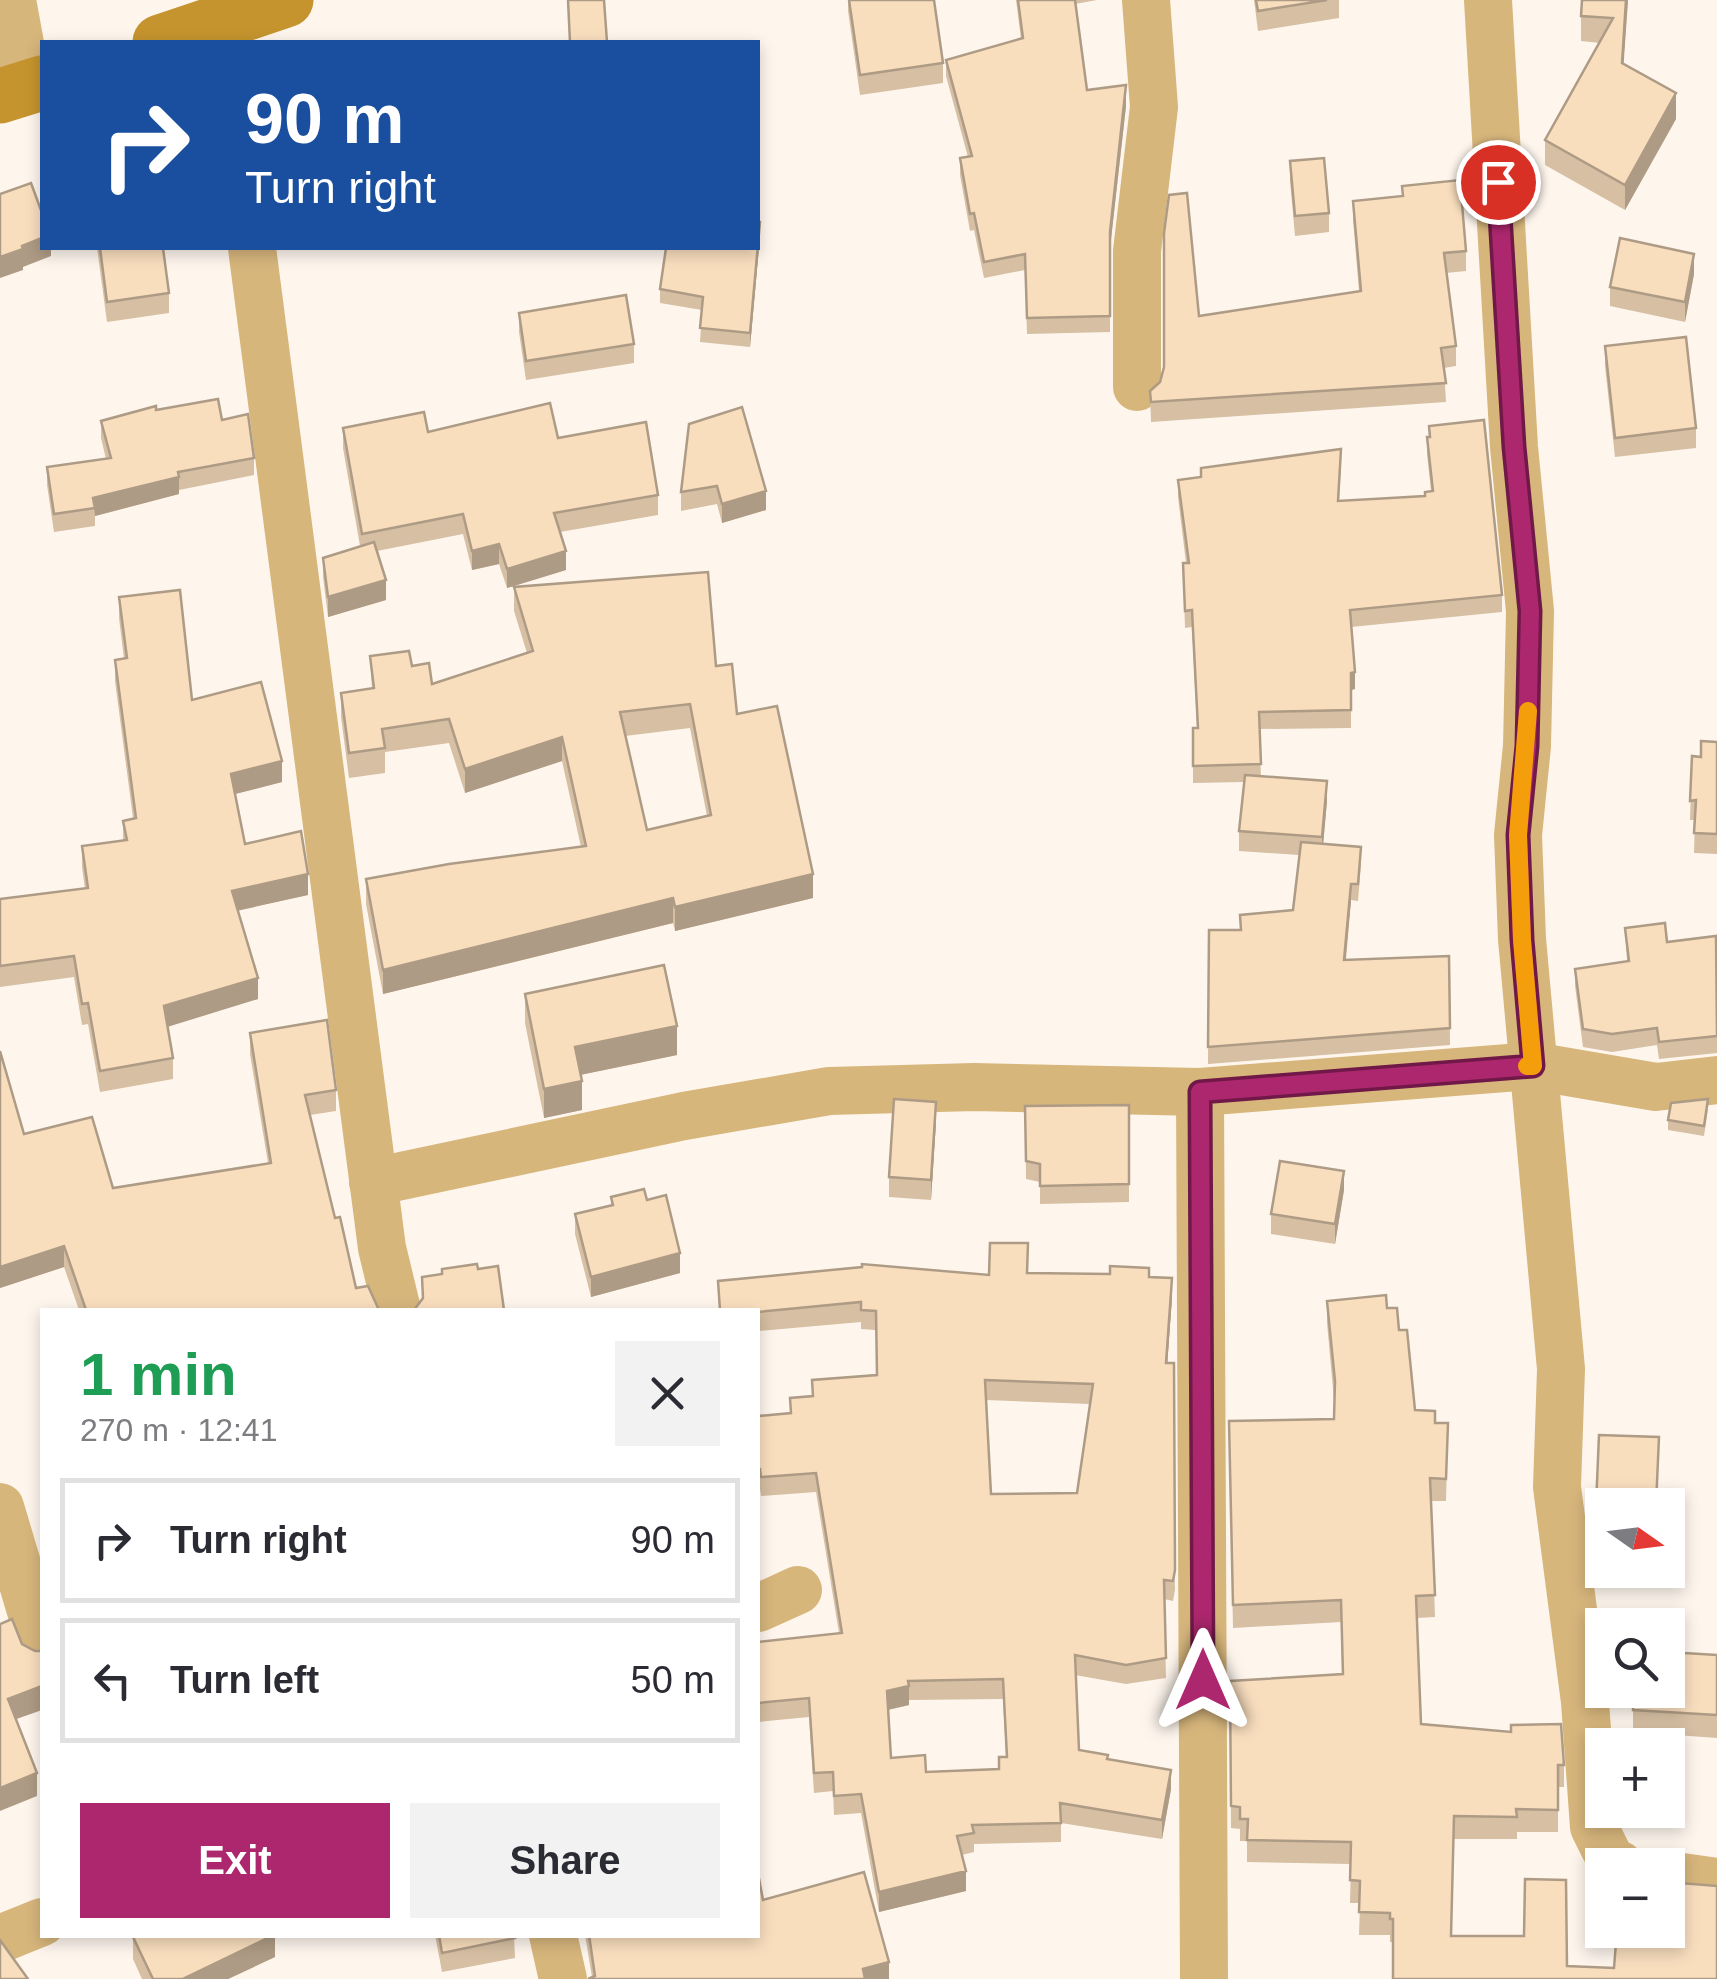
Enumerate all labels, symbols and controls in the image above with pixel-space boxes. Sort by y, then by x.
icon: right [80,80,210,210]
text: 90 m [245,80,405,158]
pin [1456,140,1541,225]
icon: arrive [1471,155,1526,210]
text: Turn right [245,162,436,213]
text: 1 min [80,1341,237,1408]
button: close [615,1341,720,1446]
text: 270 m · 12:41 [80,1412,277,1448]
north arrow [1585,1488,1685,1588]
map controls [1585,1488,1685,1948]
icon: right [85,1513,140,1568]
text: Turn right [170,1519,347,1561]
text: 90 m [631,1519,715,1561]
button: search [1585,1608,1685,1708]
position arrow [1151,1628,1255,1732]
icon: left [85,1653,140,1708]
text: Turn left [170,1659,319,1701]
text: 50 m [631,1659,715,1701]
button: + [1585,1728,1685,1828]
button: Exit [80,1803,390,1918]
button: Share [410,1803,720,1918]
button: − [1585,1848,1685,1948]

